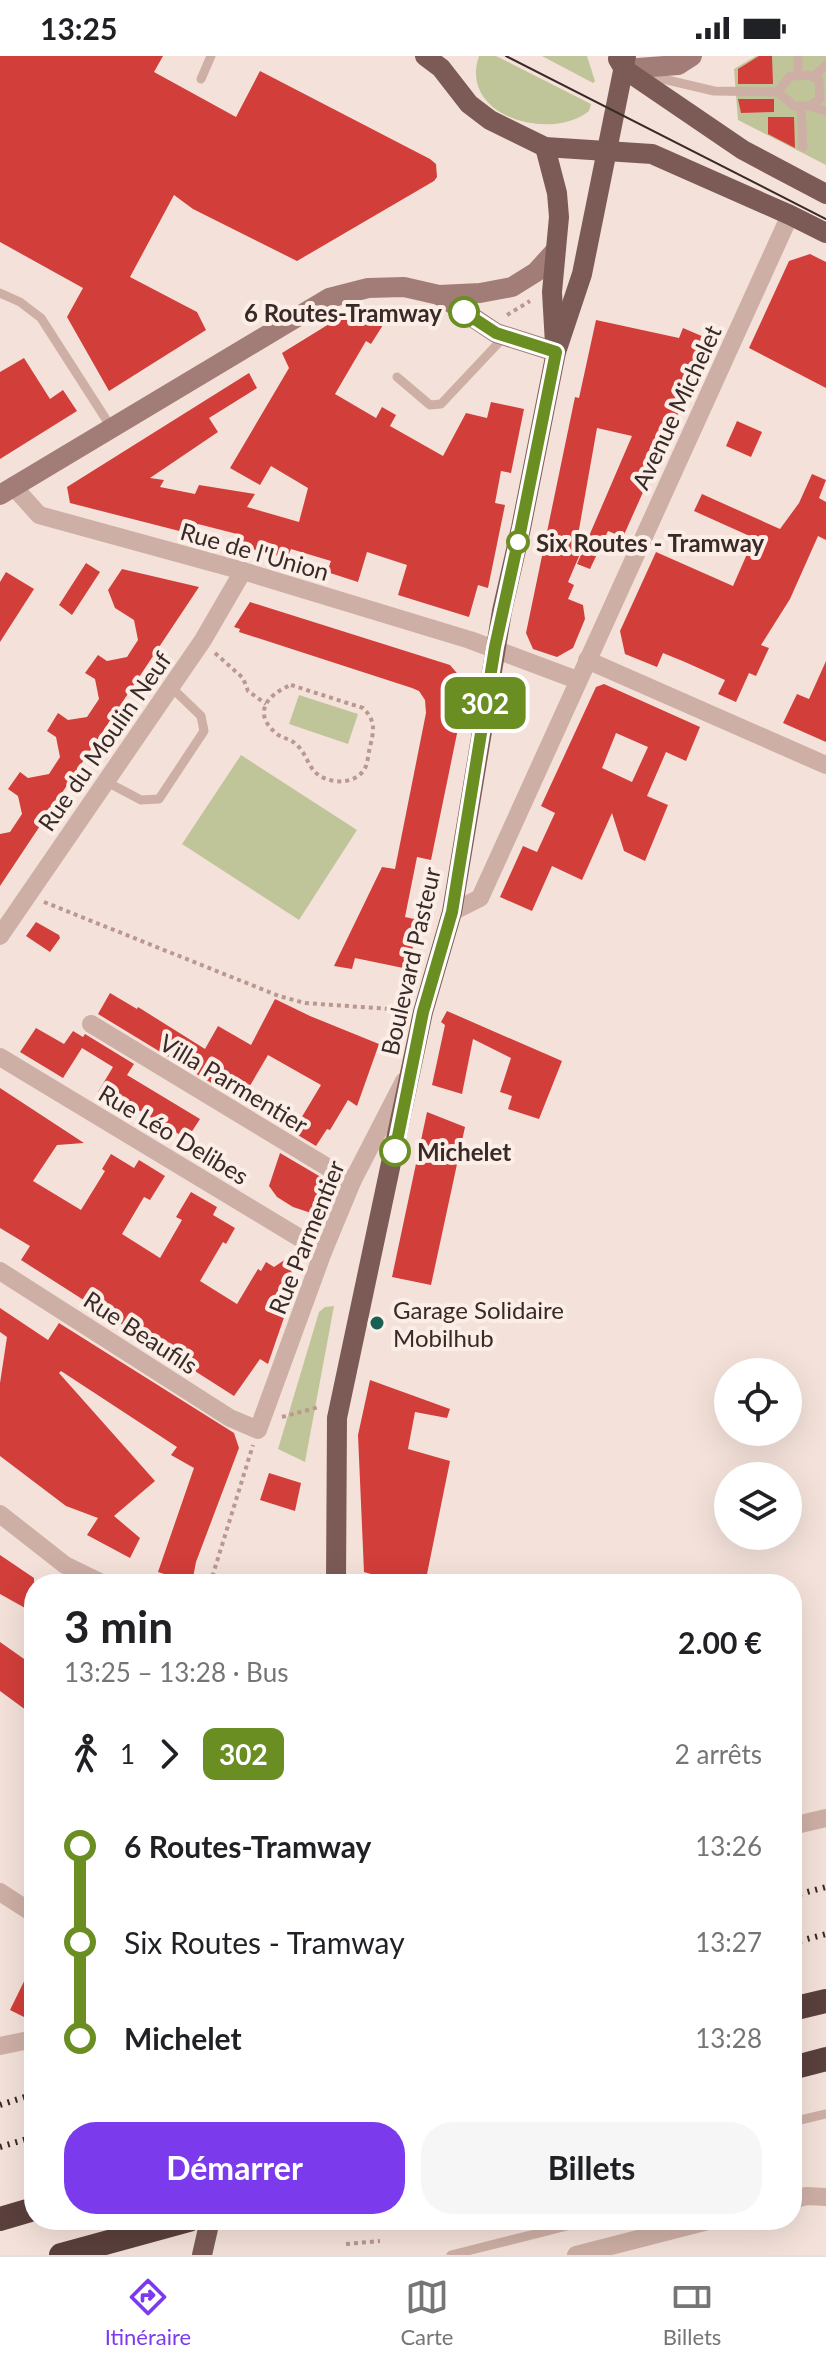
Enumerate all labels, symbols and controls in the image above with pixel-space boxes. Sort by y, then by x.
text: 13:25 [40,10,117,46]
marker: 6 Routes-Tramway [449,297,479,327]
place label: 6 Routes-Tramway [244,298,442,327]
street label: Avenue Michelet [625,320,727,494]
street label: Rue de l'Union [177,516,333,586]
place label: Six Routes - Tramway [536,528,764,557]
marker: Six Routes - Tramway [507,531,529,553]
street label: Rue du Moulin Neuf [31,645,177,836]
line badge: 302 [439,677,531,729]
text: 302 [461,686,509,720]
street label: Boulevard Pasteur [374,864,446,1058]
street label: Villa Parmentier [155,1027,314,1139]
street label: Rue Léo Delibes [94,1078,254,1190]
marker: Michelet [380,1136,410,1166]
place label: Michelet [417,1137,511,1166]
street label: Rue Parmentier [262,1156,350,1318]
street label: Rue Beaufils [79,1284,203,1380]
place label: Garage Solidaire Mobilhub [393,1295,564,1352]
marker: Garage Solidaire Mobilhub [368,1314,386,1332]
map controls [714,1358,802,1550]
button: locate [714,1358,802,1446]
button: layers [714,1462,802,1550]
text: 3 min [64,1600,173,1652]
text: 2.00 € [678,1624,762,1660]
text: 13:25 – 13:28 · Bus [64,1656,288,1688]
icon: walk [64,1732,108,1776]
icon: forward [147,1732,191,1776]
text: 302 [219,1737,268,1771]
text: 1 [120,1738,135,1770]
text: 2 arrêts [675,1738,762,1770]
text: 6 Routes-Tramway [124,1828,371,1864]
text: 13:26 [695,1830,762,1862]
text: Six Routes - Tramway [124,1924,405,1960]
text: 13:27 [695,1926,762,1958]
text: Michelet [124,2020,242,2056]
text: 13:28 [695,2022,762,2054]
button: Démarrer [64,2122,405,2214]
button: Billets [421,2122,762,2214]
tab: Itinéraire [105,2275,191,2350]
tab: Carte [400,2275,453,2350]
tab: Billets [663,2275,721,2350]

